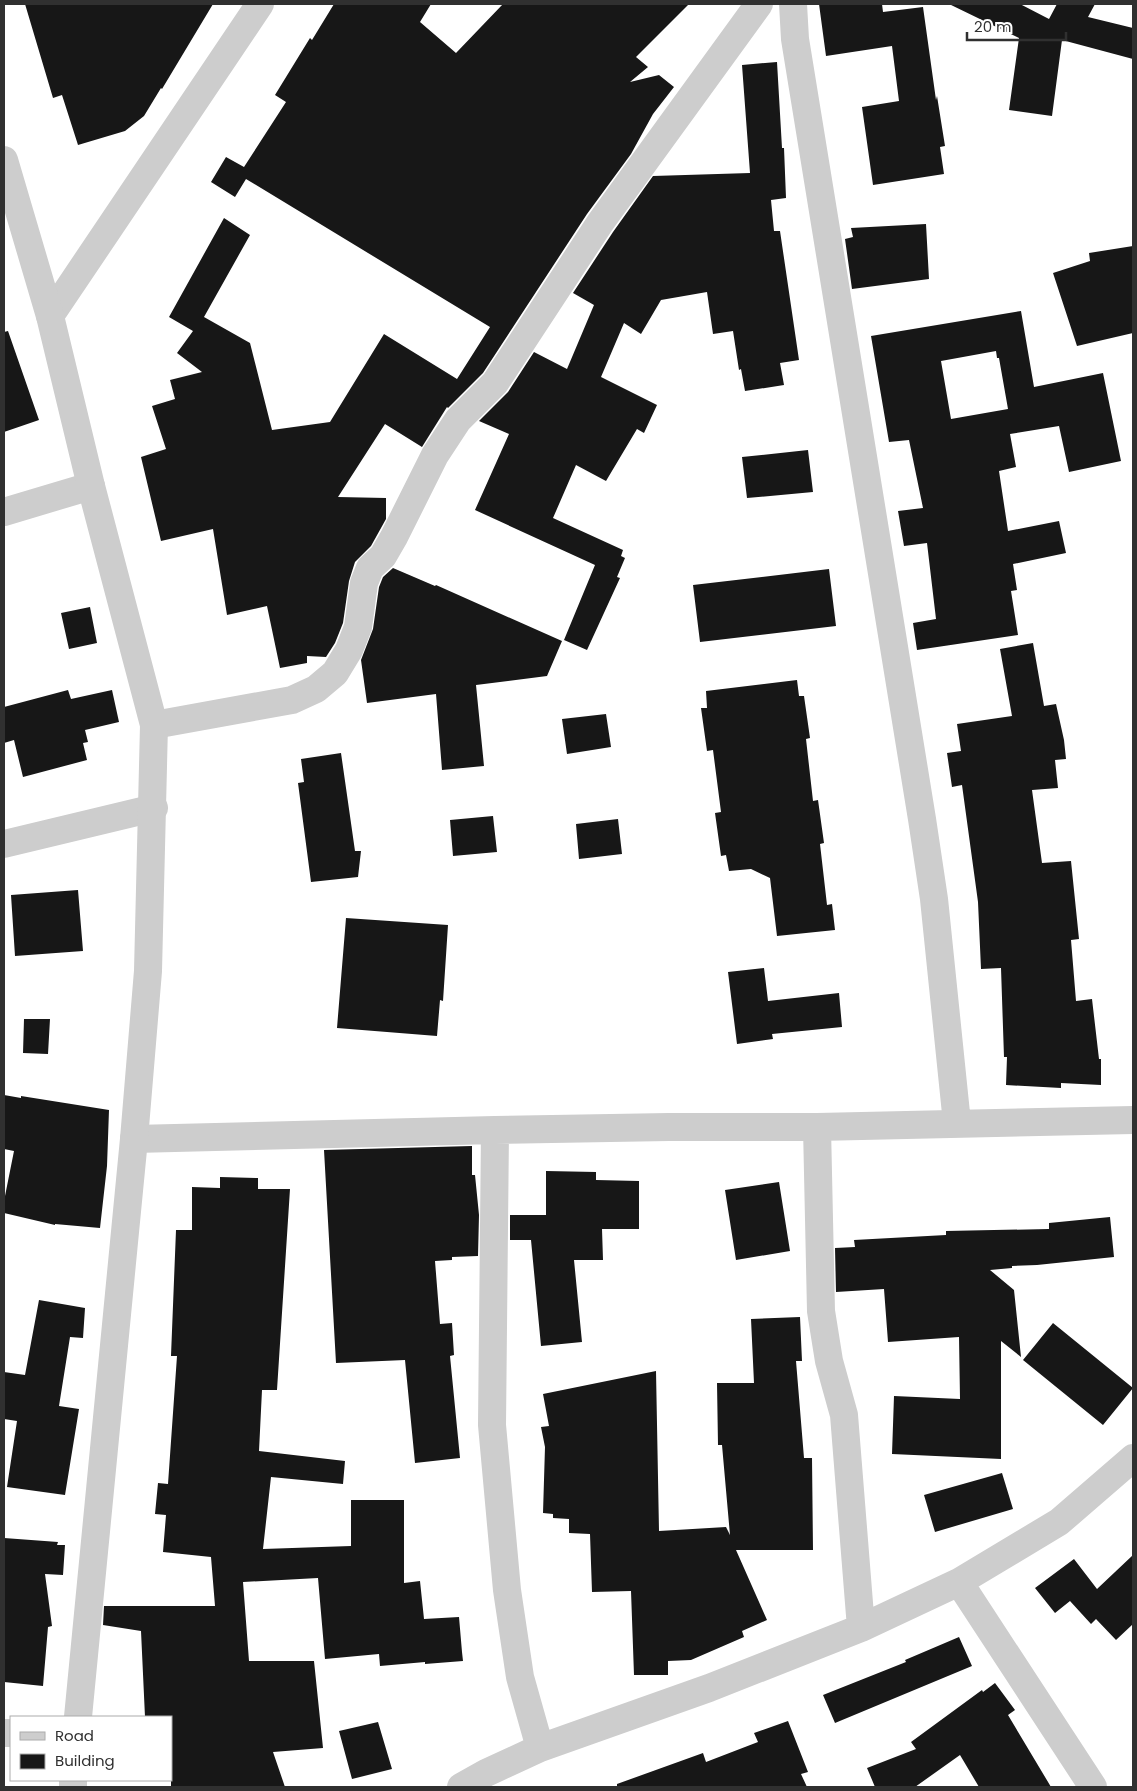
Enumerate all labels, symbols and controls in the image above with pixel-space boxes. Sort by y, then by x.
scale bar [967,10,1066,42]
text: 20 m [974,16,1012,37]
legend [10,1716,172,1781]
text: Road [55,1725,94,1746]
text: Building [55,1750,115,1771]

